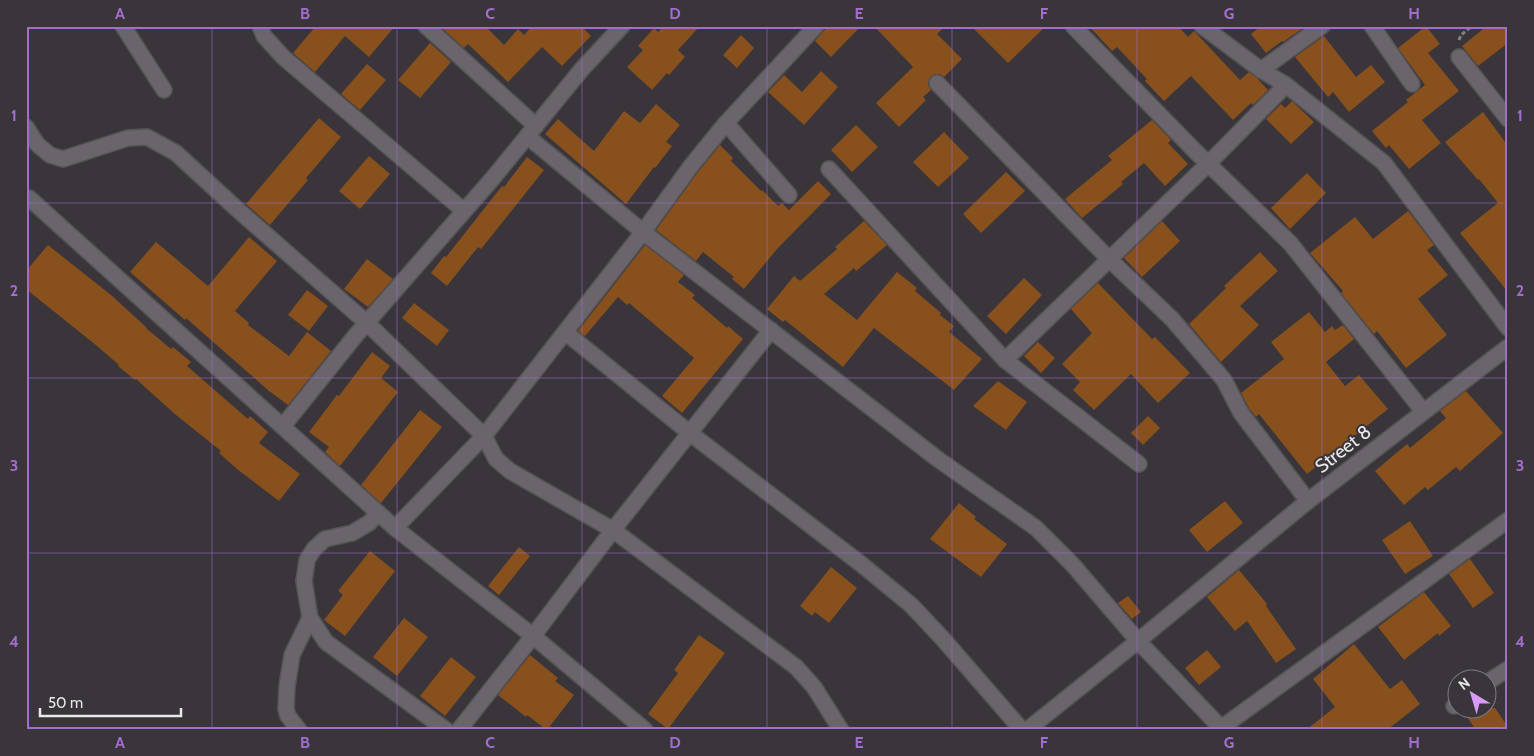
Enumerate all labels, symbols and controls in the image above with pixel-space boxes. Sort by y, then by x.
text: A [115,4,125,23]
text: B [300,4,310,23]
text: C [485,4,495,23]
text: D [669,4,681,23]
text: E [854,4,864,23]
text: F [1040,4,1049,23]
text: G [1224,4,1234,23]
text: H [1408,4,1420,23]
text: 1 [11,106,17,125]
text: 1 [1517,106,1523,125]
text: 2 [10,281,18,300]
text: 2 [1516,281,1524,300]
street label: Street 8 [1310,420,1376,478]
text: 3 [10,456,18,475]
text: 3 [1516,456,1524,475]
text: 4 [9,632,19,651]
text: 4 [1515,632,1525,651]
north arrow [1446,668,1496,718]
text: N [1455,674,1473,694]
scale bar [40,686,181,718]
text: 50 m [48,694,83,712]
text: A [115,733,125,752]
text: B [300,733,310,752]
text: C [485,733,495,752]
text: D [669,733,681,752]
text: E [854,733,864,752]
text: F [1040,733,1049,752]
text: G [1224,733,1234,752]
text: H [1408,733,1420,752]

